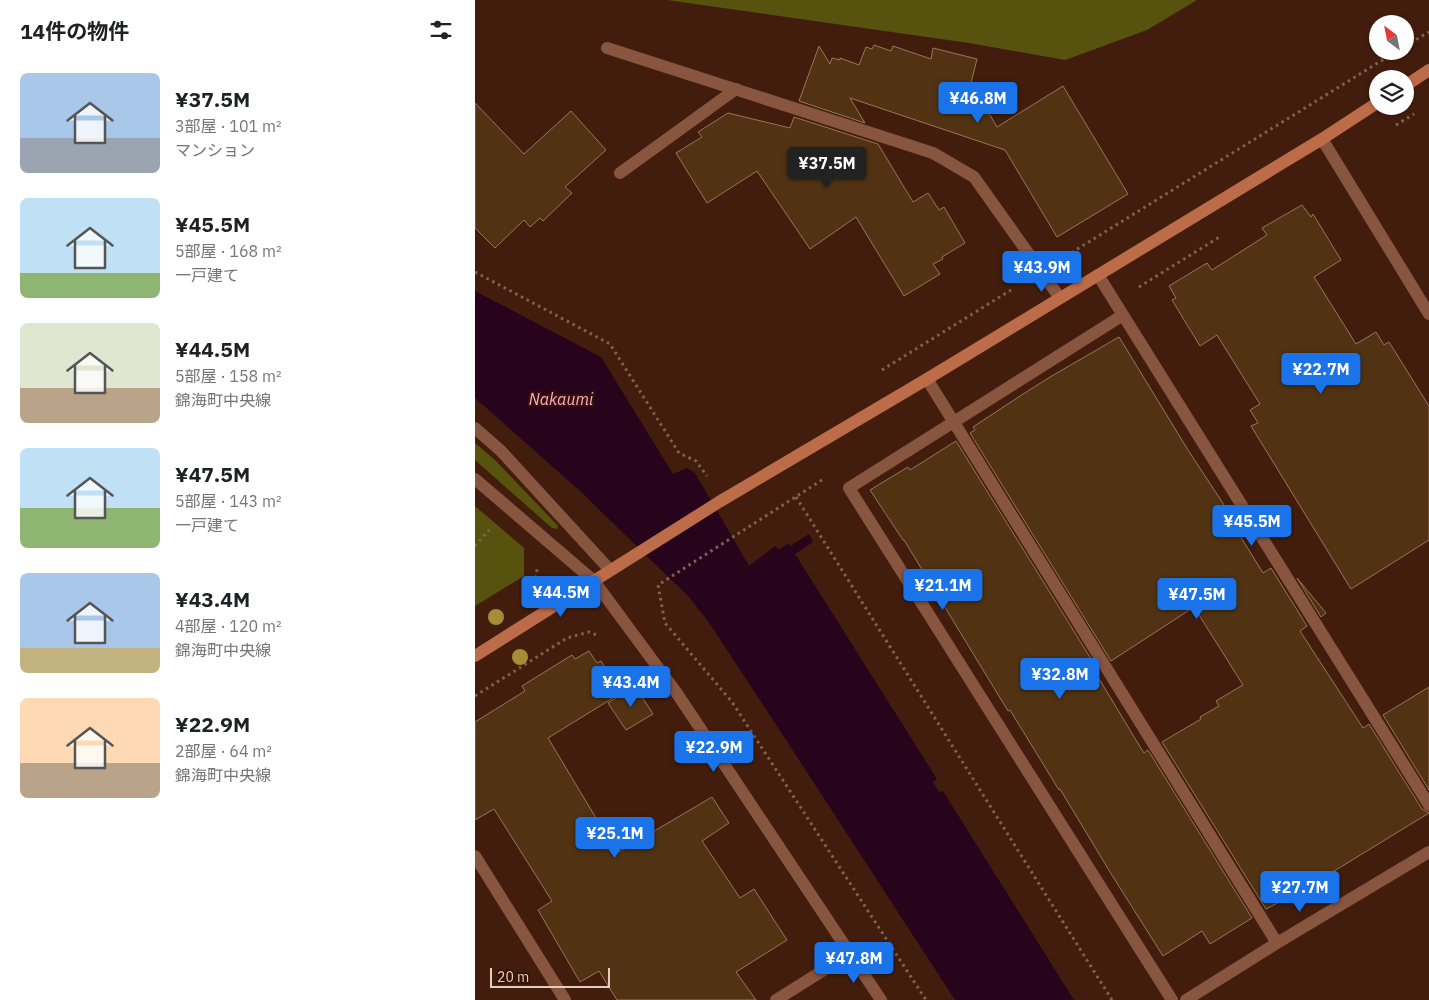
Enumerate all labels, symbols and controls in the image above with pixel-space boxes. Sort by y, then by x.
north arrow [1369,15,1414,60]
map controls [1369,15,1414,115]
icon: filters [427,16,455,44]
text: 14件の物件 [20,17,129,45]
button: layers [1369,70,1414,115]
pin: ¥46.8M [937,82,1019,124]
text: ¥37.5M [175,85,250,113]
text: ¥46.8M [949,88,1007,108]
icon: home [60,93,120,153]
text: 3部屋 · 101 m² [175,116,281,136]
text: マンション [175,140,255,160]
pin: ¥37.5M [786,146,868,189]
text: ¥37.5M [798,153,856,173]
text: ¥45.5M [175,210,250,238]
icon: home [60,218,120,278]
text: 5部屋 · 168 m² [175,241,281,261]
pin: ¥43.9M [1001,250,1083,293]
text: ¥43.9M [1013,257,1071,277]
text: 一戸建て [175,265,239,285]
text: ¥44.5M [175,335,250,363]
icon: home [60,343,120,403]
pin: ¥22.7M [1280,352,1362,395]
text: ¥22.7M [1292,359,1350,379]
text: 5部屋 · 158 m² [175,366,281,386]
water label: Nakaumi [529,389,594,409]
text: 錦海町中央線 [175,390,271,410]
text: ¥47.5M [175,460,250,488]
icon: home [60,468,120,528]
text: 5部屋 · 143 m² [175,491,281,511]
pin: ¥45.5M [1211,504,1293,547]
text: ¥45.5M [1223,511,1281,531]
text: 一戸建て [175,515,239,535]
pin: ¥21.1M [902,568,984,611]
text: ¥21.1M [914,575,972,595]
pin: ¥44.5M [520,576,602,618]
pin: ¥47.5M [1156,578,1238,620]
text: ¥44.5M [532,582,590,602]
text: ¥47.5M [1168,584,1226,604]
text: ¥43.4M [175,585,250,613]
icon: home [60,593,120,653]
text: 4部屋 · 120 m² [175,616,281,636]
text: 錦海町中央線 [175,640,271,660]
pin: ¥32.8M [1019,658,1101,700]
text: ¥32.8M [1031,664,1089,684]
pin: ¥43.4M [590,666,672,708]
text: ¥43.4M [602,672,660,692]
text: ¥22.9M [175,710,250,738]
icon: home [60,718,120,778]
pin: ¥22.9M [673,730,755,773]
text: ¥22.9M [685,737,743,757]
text: 2部屋 · 64 m² [175,741,272,761]
text: 錦海町中央線 [175,765,271,785]
pin: ¥25.1M [574,816,656,859]
text: ¥25.1M [586,823,644,843]
pin: ¥27.7M [1259,870,1341,913]
text: ¥27.7M [1271,877,1329,897]
pin: ¥47.8M [813,942,895,984]
text: ¥47.8M [825,948,883,968]
scale bar [490,965,610,988]
text: 20 m [497,968,529,986]

